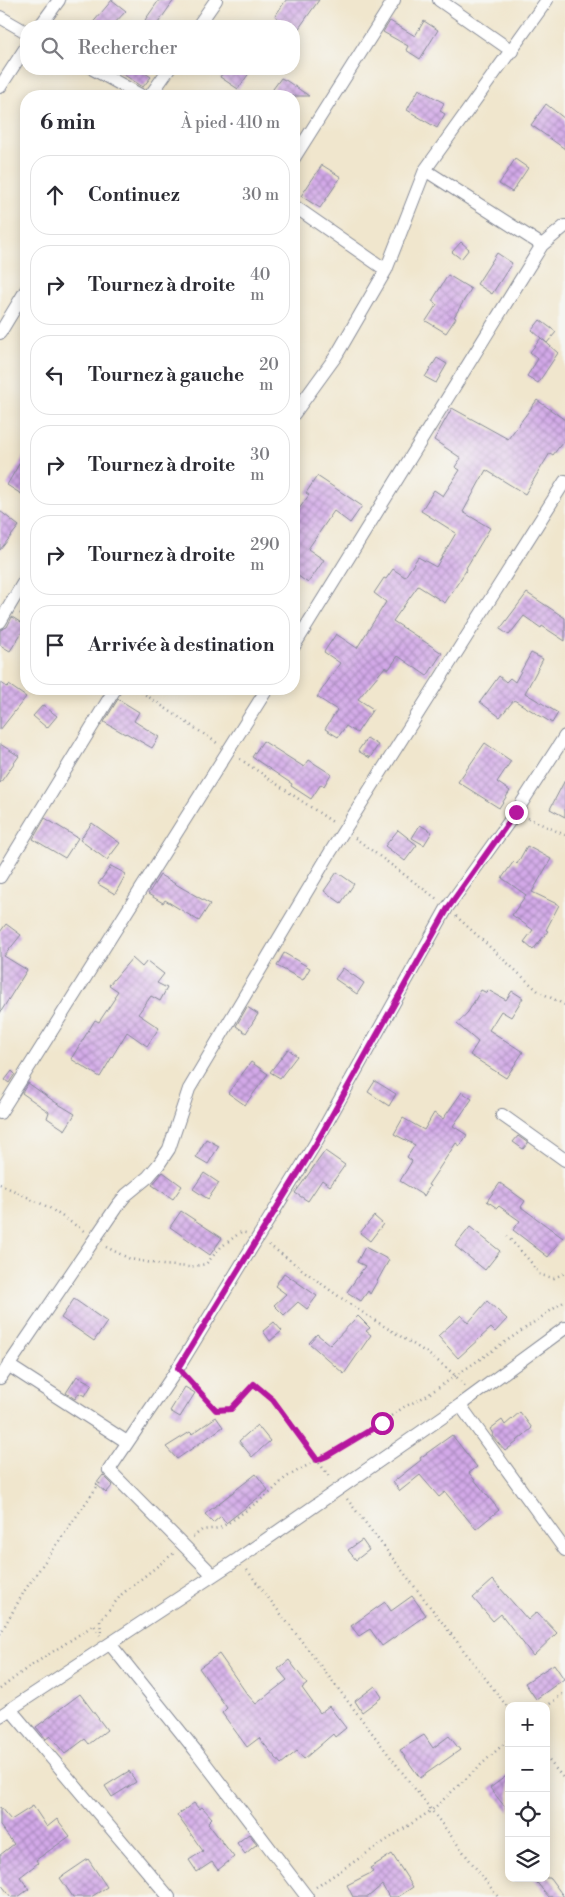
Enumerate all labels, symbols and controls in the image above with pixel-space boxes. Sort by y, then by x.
search box [20,20,300,75]
icon: search [38,34,66,62]
text: Rechercher [78,36,177,60]
text: 6 min [40,110,95,136]
text: À pied · 410 m [181,113,280,133]
icon: ahead [41,181,69,209]
text: Continuez [88,183,180,207]
text: 30 m [242,185,279,205]
text: 40 m [250,265,270,305]
icon: right [41,271,69,299]
text: Tournez à droite [88,273,235,297]
text: 20 m [259,355,279,395]
icon: left [41,361,69,389]
text: Tournez à gauche [88,363,244,387]
text: 30 m [250,445,270,485]
icon: right [41,451,69,479]
text: Tournez à droite [88,453,235,477]
text: 290 m [250,535,280,575]
icon: right [41,541,69,569]
text: Tournez à droite [88,543,235,567]
icon: arrive [41,631,69,659]
text: Arrivée à destination [88,633,274,657]
route end [505,801,528,824]
route start [371,1412,394,1435]
map controls [505,1702,550,1882]
button: + [505,1702,550,1747]
button: − [505,1747,550,1792]
button: locate [505,1792,550,1837]
button: layers [505,1837,550,1882]

